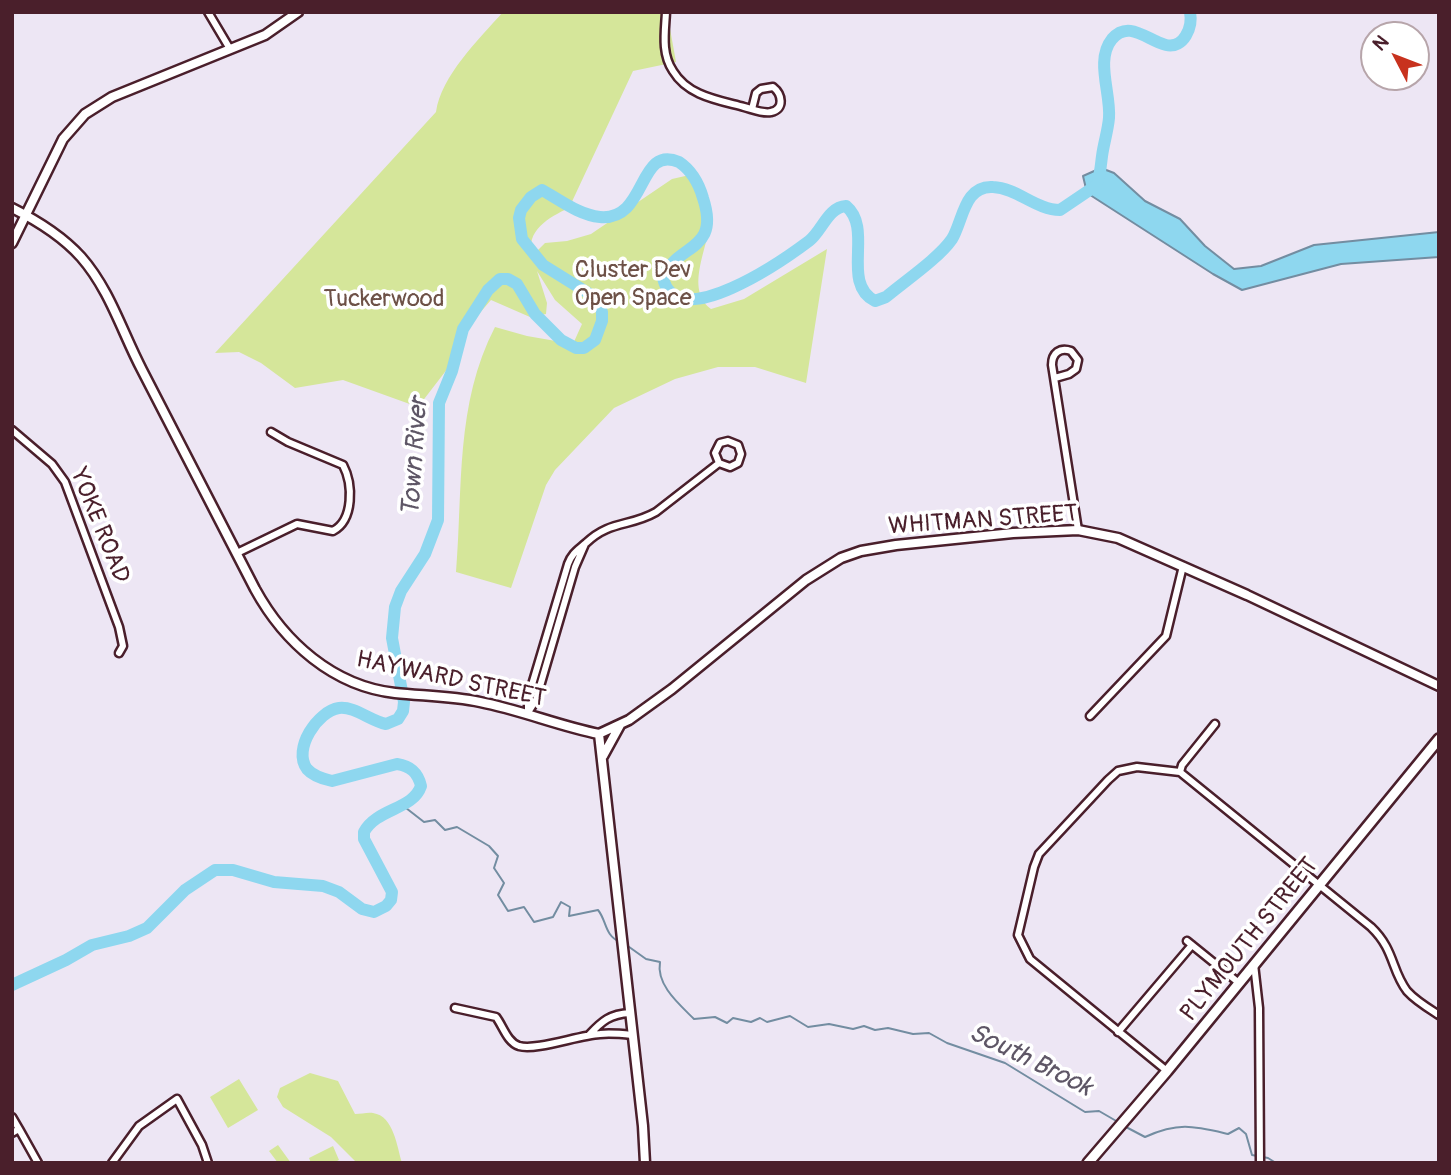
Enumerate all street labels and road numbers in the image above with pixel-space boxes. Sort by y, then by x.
street label: YOKE ROAD [63,464,135,588]
street label: WHITMAN STREET [887,500,1079,542]
street label: HAYWARD STREET [354,646,548,714]
street label: PLYMOUTH STREET [1175,852,1325,1028]

